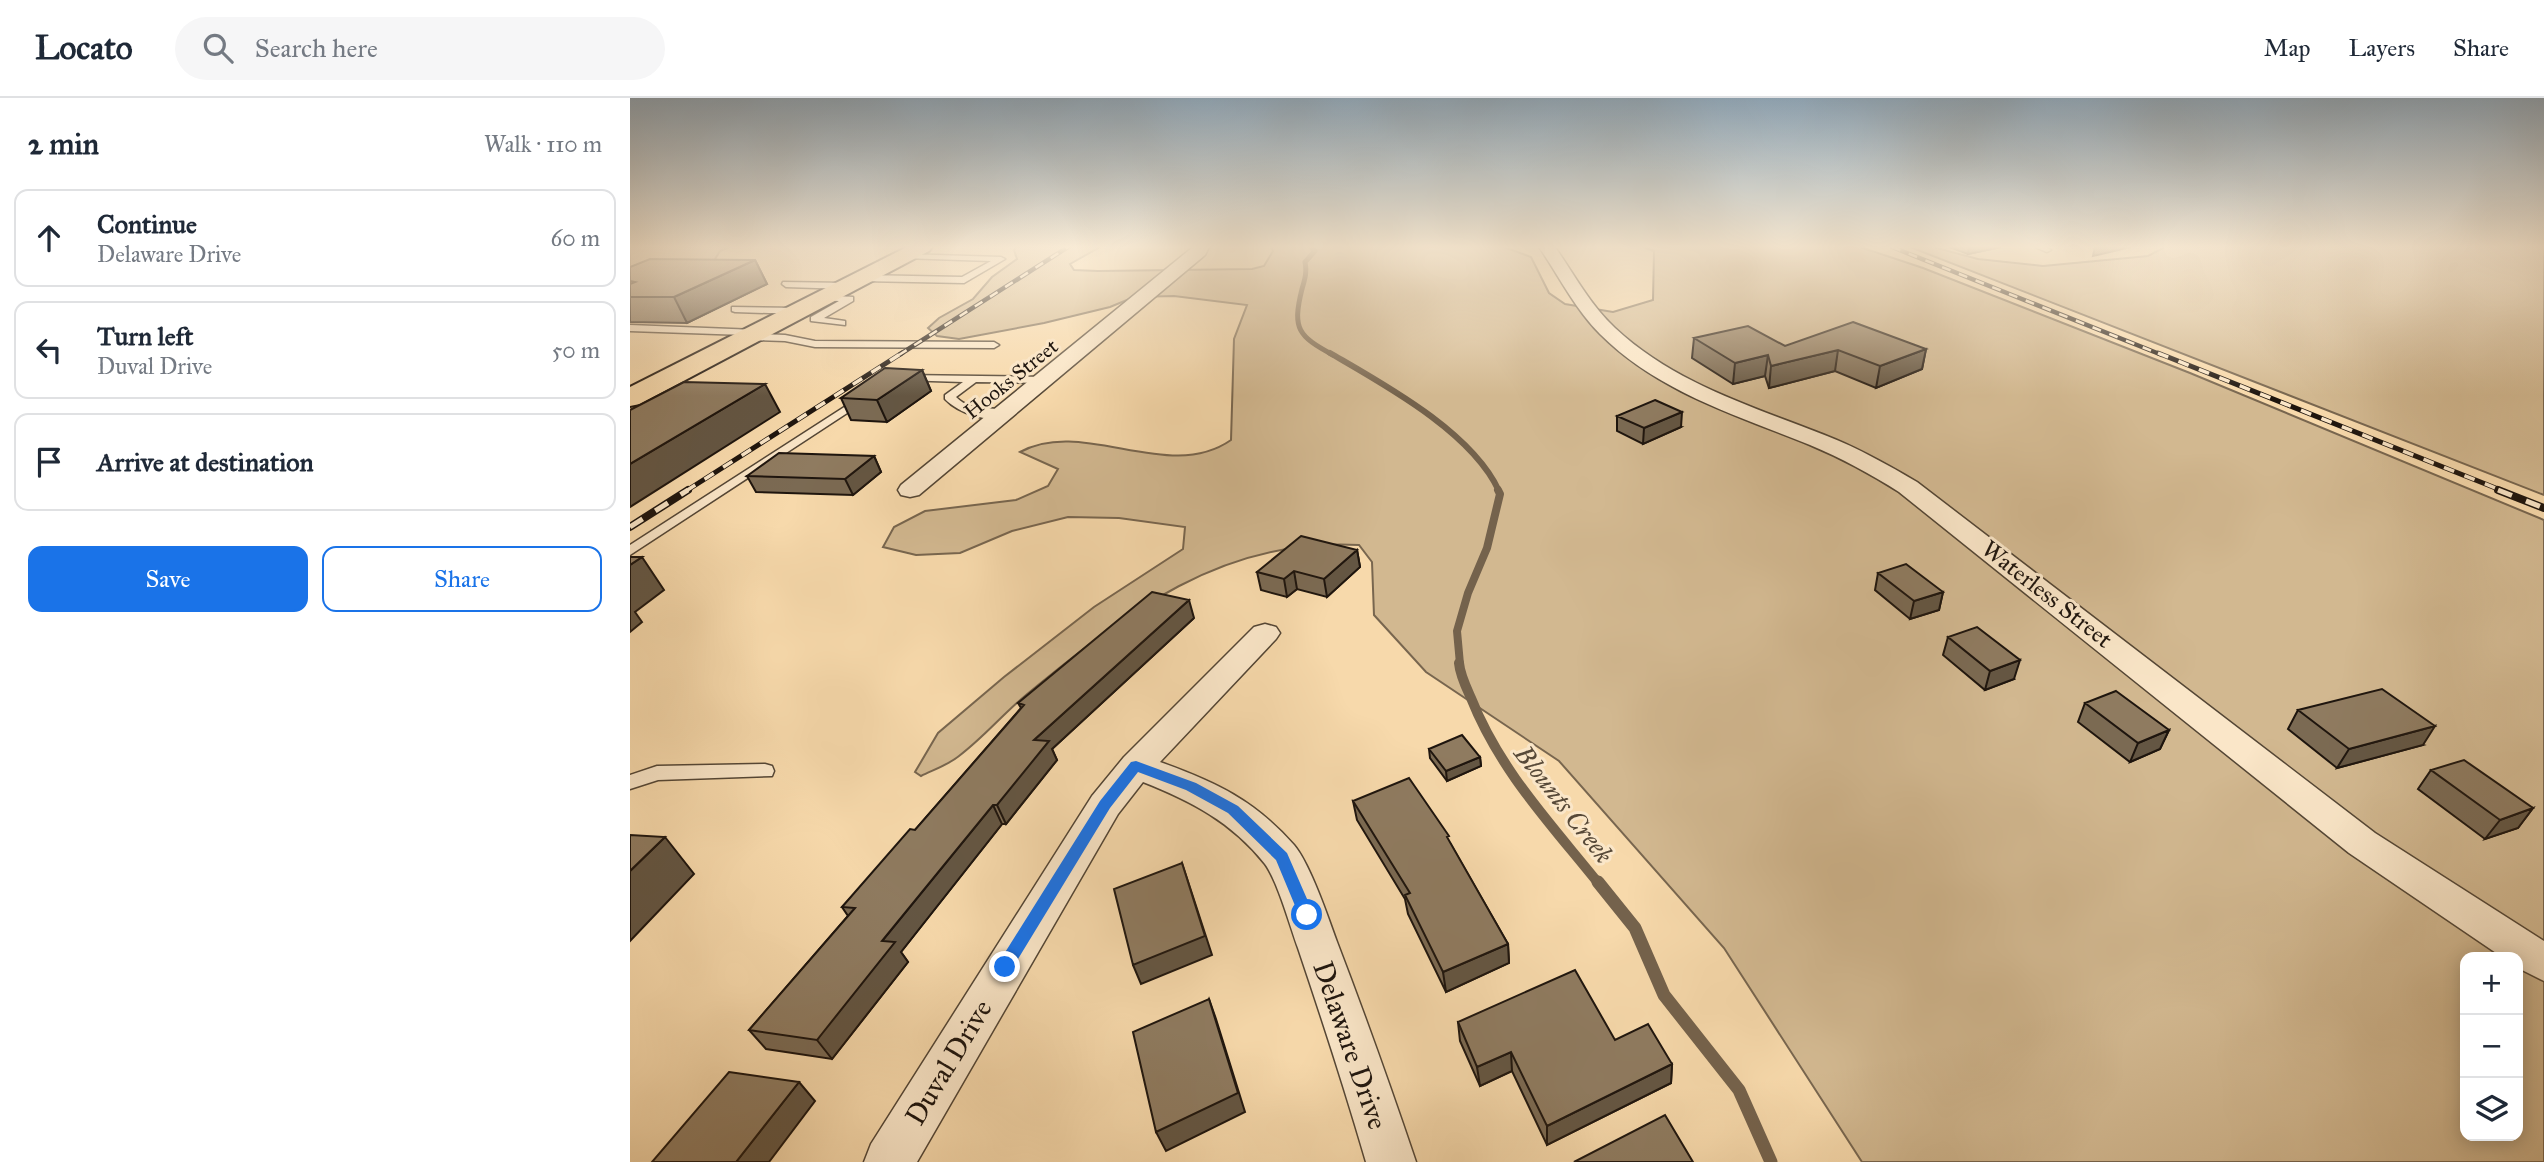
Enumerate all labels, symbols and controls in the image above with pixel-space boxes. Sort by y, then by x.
search box [175,17,665,80]
text: Locato [35,28,133,68]
icon: search [199,29,237,67]
text: Search here [255,32,378,64]
text: Map [2264,33,2311,63]
text: Layers [2349,33,2415,63]
text: Share [2453,33,2509,63]
text: 2 min [28,126,99,162]
text: Walk · 110 m [484,130,602,158]
text: Continue [97,208,197,240]
icon: ahead [30,219,68,257]
text: 60 m [551,224,600,252]
text: Delaware Drive [97,240,241,268]
text: Turn left [97,320,193,352]
icon: left [30,331,68,369]
street label: Hooks Street [959,333,1064,425]
text: 50 m [552,336,600,364]
text: Duval Drive [97,352,212,380]
icon: arrive [30,443,68,481]
text: Arrive at destination [97,446,314,478]
street label: Waterless Street [1976,534,2119,655]
button: Save [28,546,308,612]
button: Share [322,546,602,612]
water label: Blounts Creek [1507,738,1620,870]
route start [1291,899,1322,930]
route end [989,951,1020,982]
map controls [2460,952,2523,1141]
button: + [2460,952,2523,1015]
street label: Delaware Drive [1305,956,1396,1134]
street label: Duval Drive [897,993,1000,1131]
button: − [2460,1015,2523,1078]
button: layers [2460,1078,2523,1141]

